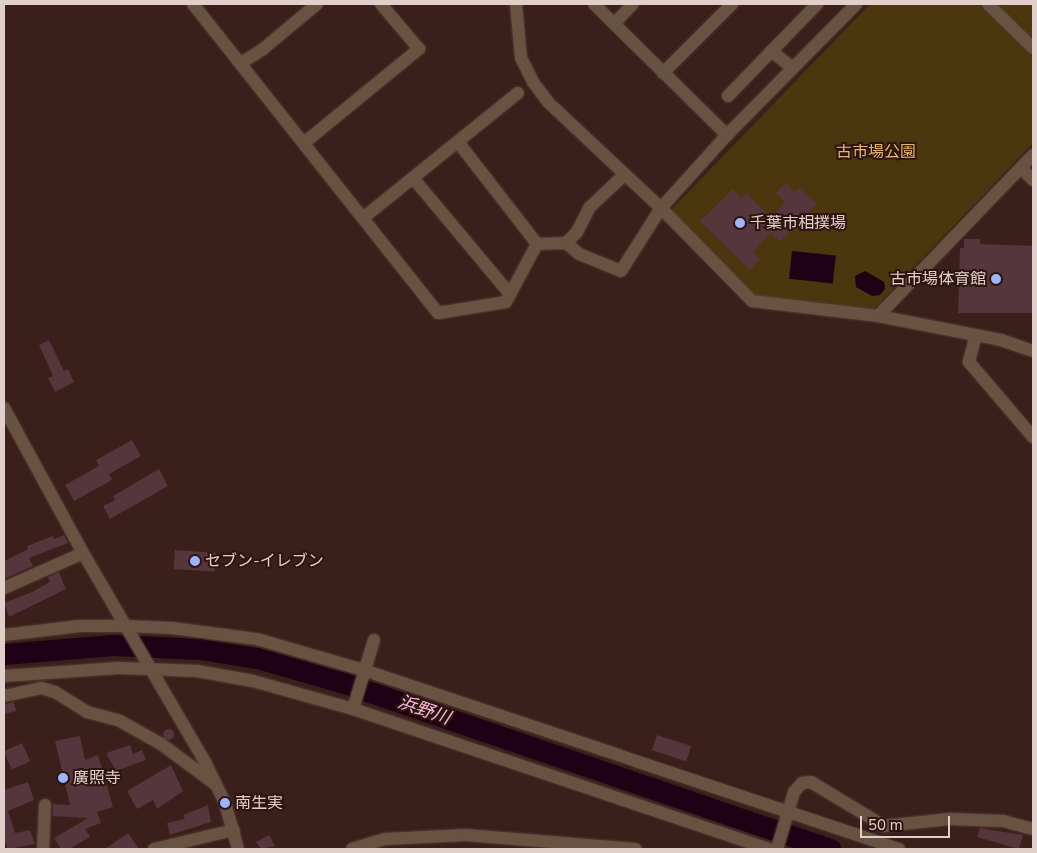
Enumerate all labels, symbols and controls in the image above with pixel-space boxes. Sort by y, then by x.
park label: 古市場公園 [836,142,916,162]
place label: 千葉市相撲場 [750,213,846,233]
marker: 千葉市相撲場 [734,217,746,229]
place label: 古市場体育館 [890,269,986,289]
marker: 古市場体育館 [990,273,1002,285]
place label: セブン-イレブン [205,551,324,571]
marker: セブン-イレブン [189,555,201,567]
water label: 浜野川 [395,691,453,729]
place label: 廣照寺 [73,768,121,788]
marker: 廣照寺 [57,772,69,784]
place label: 南生実 [235,793,283,813]
marker: 南生実 [219,797,231,809]
scale bar [862,806,952,838]
text: 50 m [868,815,903,835]

